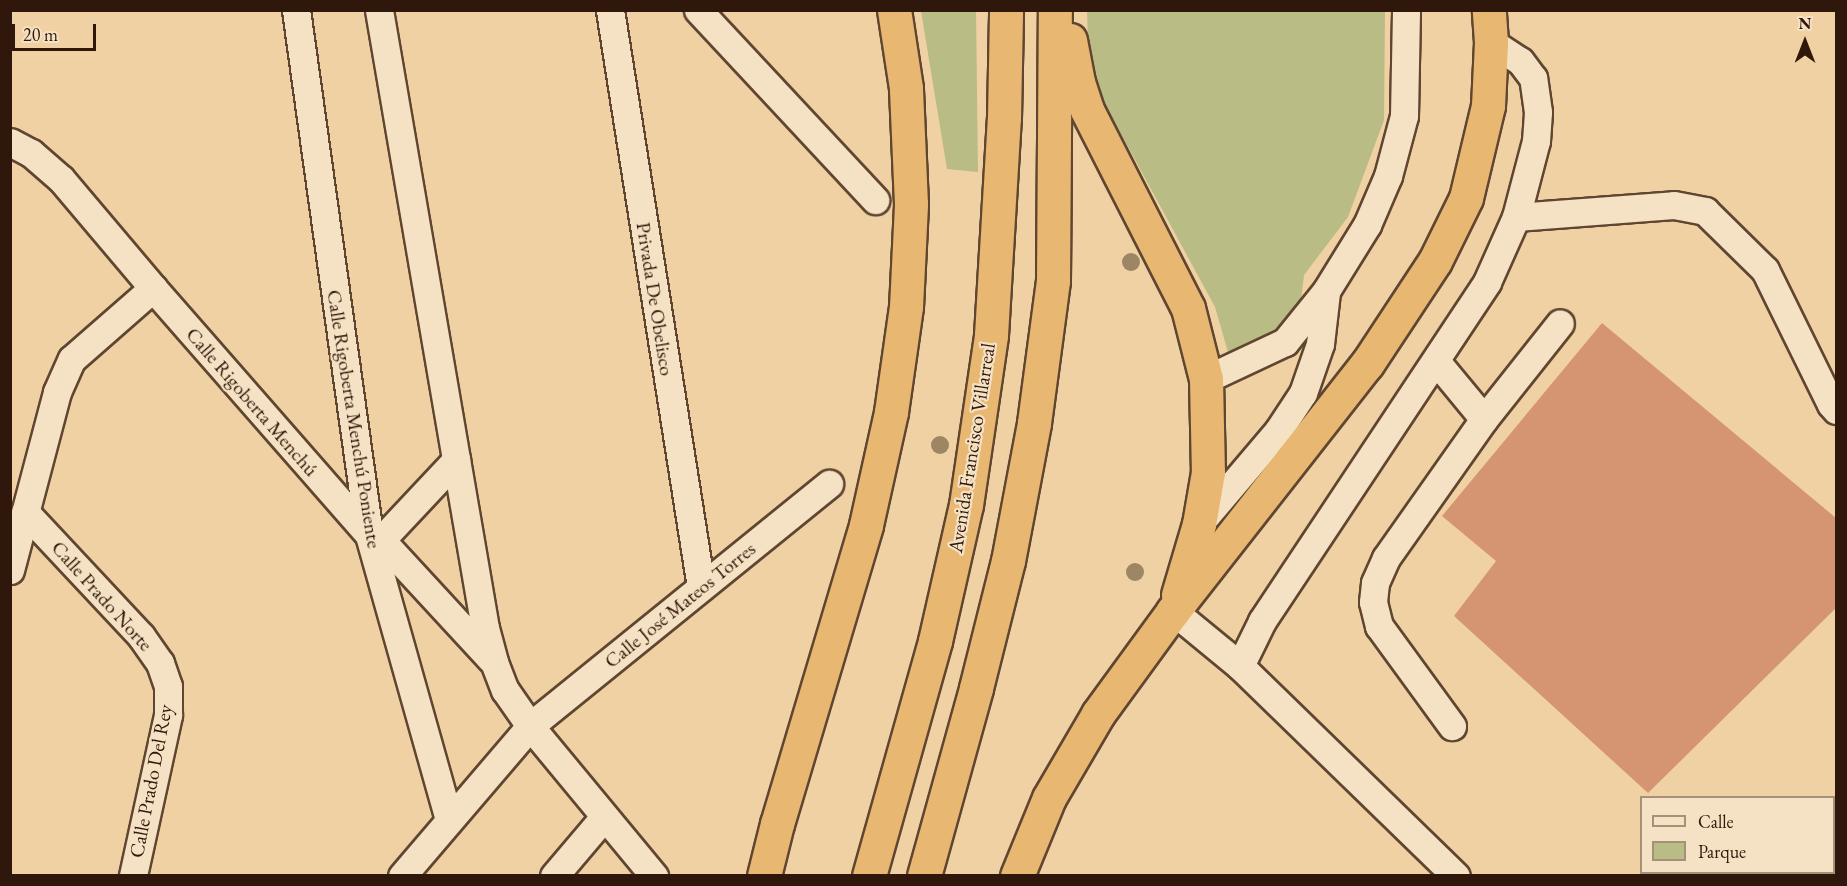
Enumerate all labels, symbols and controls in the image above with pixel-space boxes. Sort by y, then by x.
scale bar [15,12,99,50]
north arrow [1775,12,1835,72]
text: N [1799,13,1811,34]
text: 20 m [23,23,58,46]
street label: Privada De Obelisco [631,220,679,378]
street label: Calle Rigoberta Menchú Poniente [322,288,386,550]
street label: Calle Rigoberta Menchú [181,323,323,481]
street label: Avenida Francisco Villarreal [944,341,1000,555]
street label: Calle Prado Norte [46,536,158,656]
street label: Calle José Mateos Torres [600,537,760,673]
street label: Calle Prado Del Rey [124,702,178,860]
legend [1640,796,1835,874]
text: Calle [1698,810,1734,833]
text: Parque [1698,840,1746,863]

